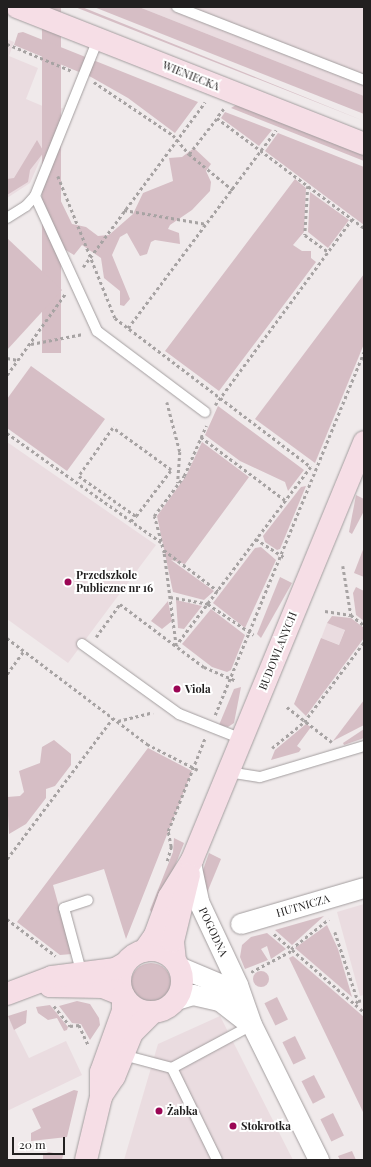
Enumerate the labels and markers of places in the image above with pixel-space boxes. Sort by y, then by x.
place label: Przedszkole Publiczne nr 16 [76,569,153,595]
marker: Przedszkole Publiczne nr 16 [63,577,73,587]
place label: Viola [185,682,211,696]
marker: Viola [172,684,182,694]
place label: Żabka [167,1104,198,1118]
marker: Żabka [154,1106,164,1116]
place label: Stokrotka [241,1119,291,1133]
marker: Stokrotka [228,1121,238,1131]

